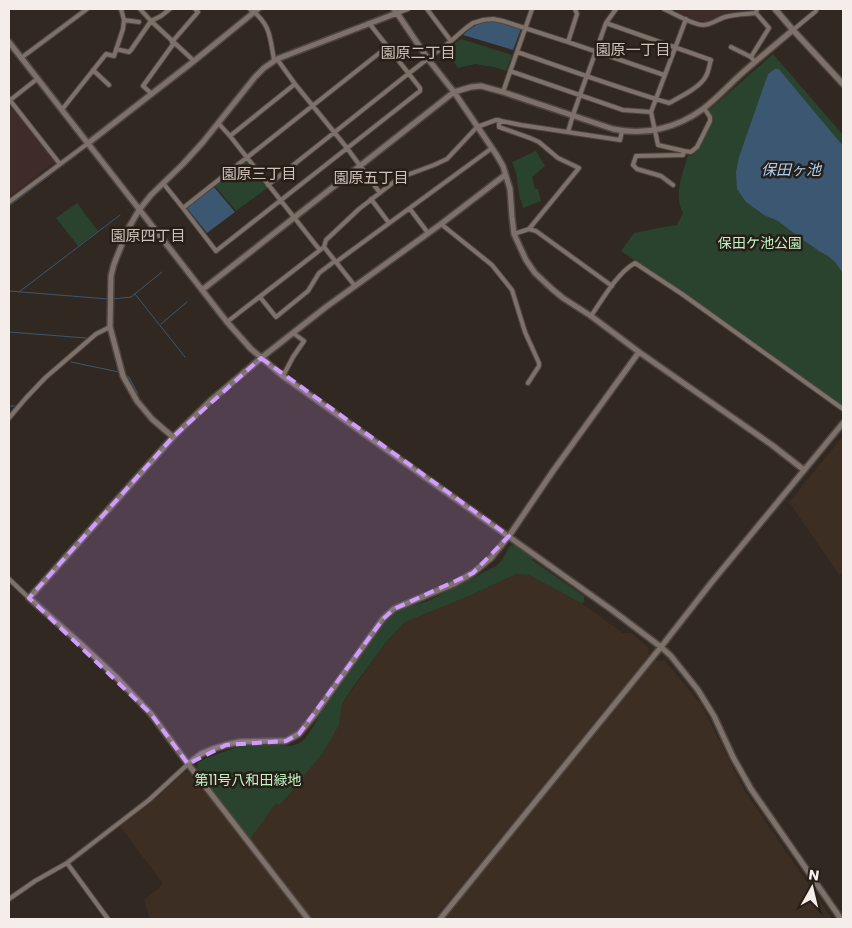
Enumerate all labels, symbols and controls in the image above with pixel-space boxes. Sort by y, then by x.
district label: 園原一丁目 [595,39,671,60]
district label: 園原二丁目 [380,42,456,63]
water label: 保田ヶ池 [761,159,823,180]
district label: 園原三丁目 [221,163,297,184]
district label: 園原五丁目 [333,167,409,188]
district label: 園原四丁目 [110,225,186,246]
park label: 保田ケ池公園 [718,233,802,253]
park label: 第11号八和田緑地 [195,770,301,790]
north arrow [787,863,837,913]
text: N [807,864,820,886]

